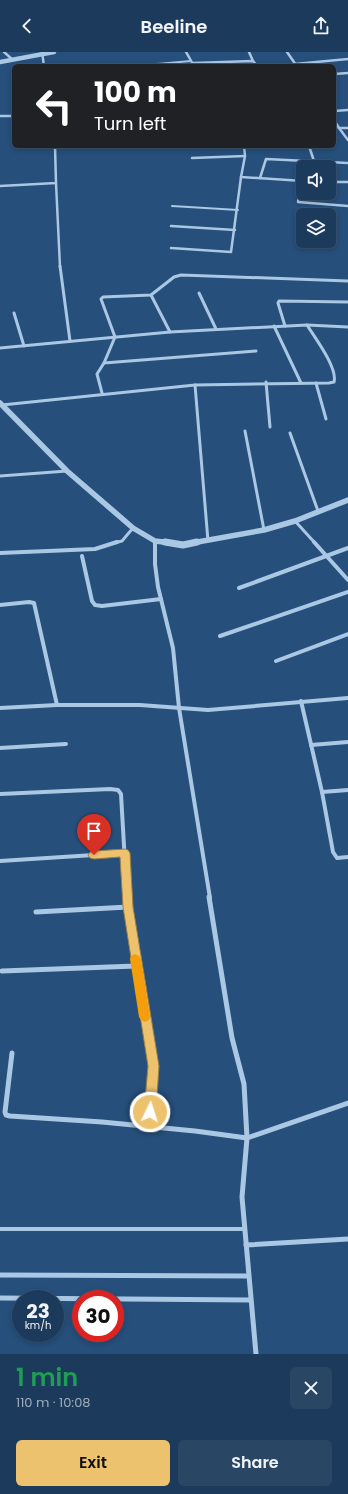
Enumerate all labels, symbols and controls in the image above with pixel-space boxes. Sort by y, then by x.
text: Beeline [141,14,207,39]
icon: back [16,15,38,37]
icon: share [310,15,332,37]
text: 100 m [94,73,177,112]
icon: left [28,80,80,132]
text: Turn left [94,111,166,136]
map controls [296,160,336,248]
button: sound [296,160,336,200]
button: layers [296,208,336,248]
pin [77,814,111,855]
icon: arrive [83,820,105,842]
position arrow [129,1091,171,1133]
speed limit sign: 30 [72,1290,124,1342]
text: 23 [26,1297,50,1325]
text: km/h [25,1318,51,1333]
text: 1 min [16,1361,78,1394]
button: close [290,1367,332,1409]
text: 110 m · 10:08 [16,1393,91,1412]
button: Exit [16,1440,170,1486]
button: Share [178,1440,332,1486]

